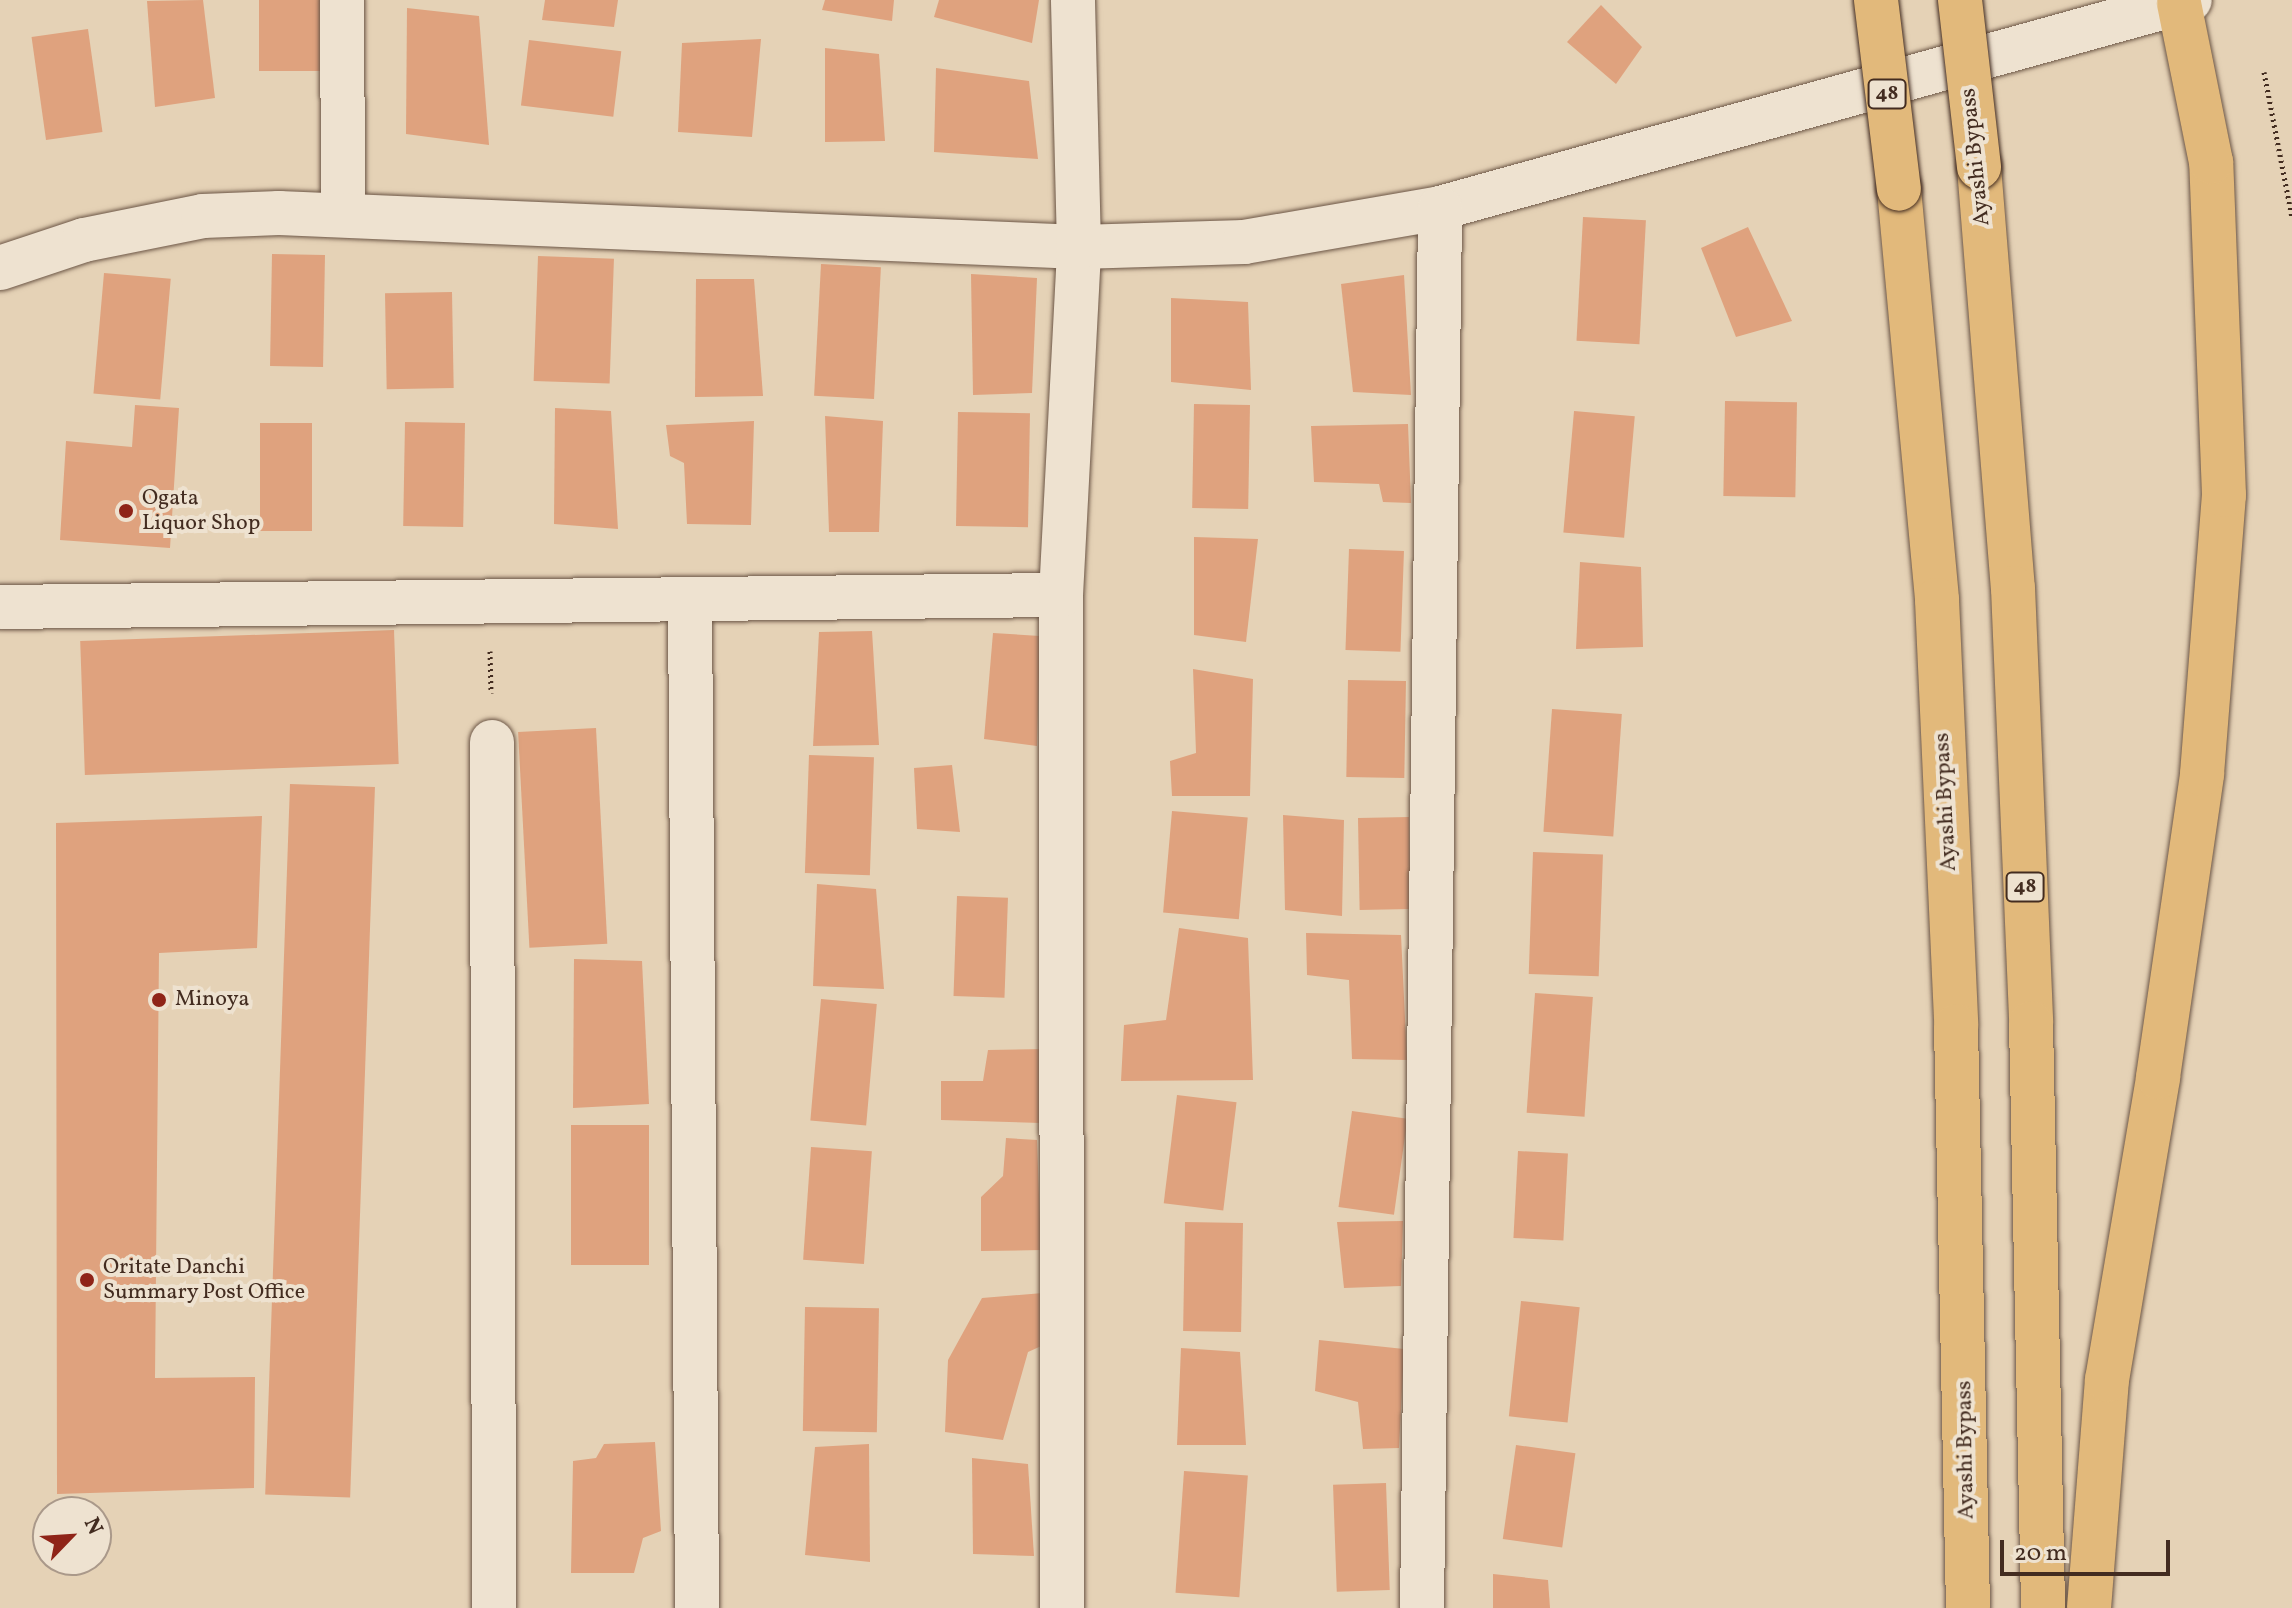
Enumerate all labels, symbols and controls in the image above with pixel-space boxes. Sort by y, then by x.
road number: 48 [1867,78,1907,110]
street label: Ayashi Bypass [1956,87,1996,227]
place label: Ogata Liquor Shop [142,485,260,536]
marker: Ogata Liquor Shop [117,502,135,520]
street label: Ayashi Bypass [1929,732,1963,872]
road number: 48 [2005,871,2045,903]
place label: Minoya [175,987,250,1013]
marker: Minoya [150,991,168,1009]
place label: Oritate Danchi Summary Post Office [103,1254,306,1306]
marker: Oritate Danchi Summary Post Office [78,1271,96,1289]
street label: Ayashi Bypass [1952,1380,1980,1520]
north arrow [32,1496,112,1576]
text: N [75,1513,110,1540]
scale bar [2004,1524,2174,1574]
text: 20 m [2014,1537,2067,1571]

